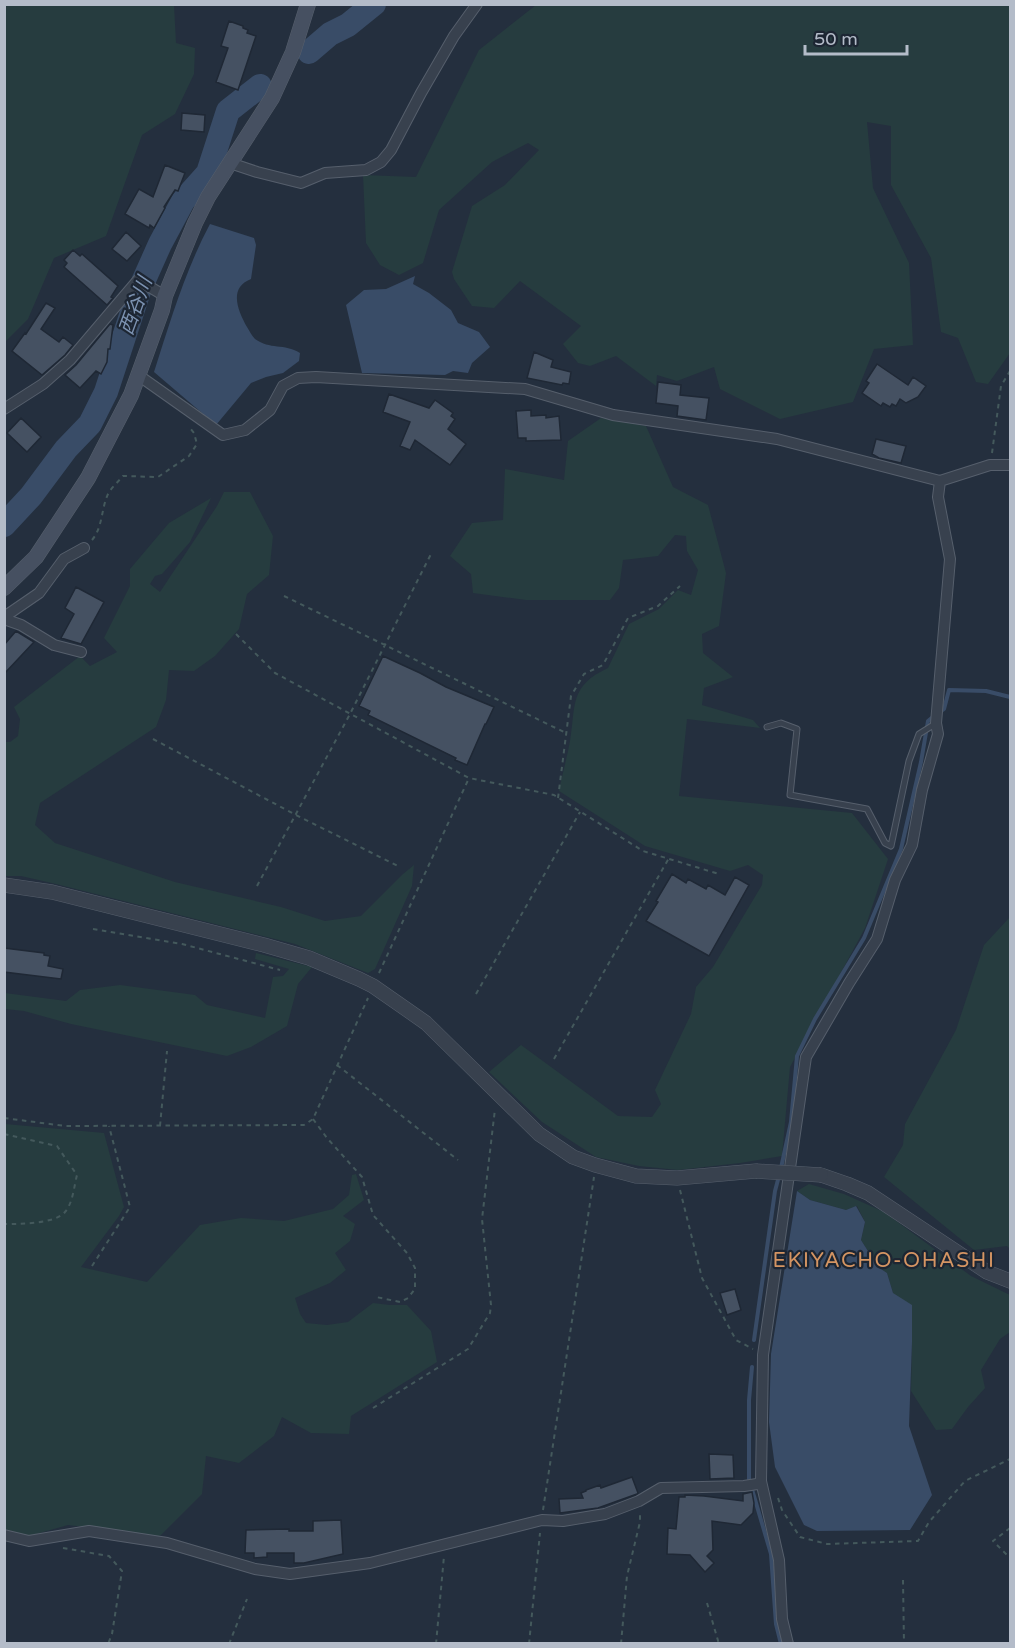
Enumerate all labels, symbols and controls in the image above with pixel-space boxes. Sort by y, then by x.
scale bar [805,18,907,56]
text: 50 m [814,28,858,50]
water label: 西谷川 [114,272,158,338]
district label: EKIYACHO-OHASHI [773,1248,995,1273]

